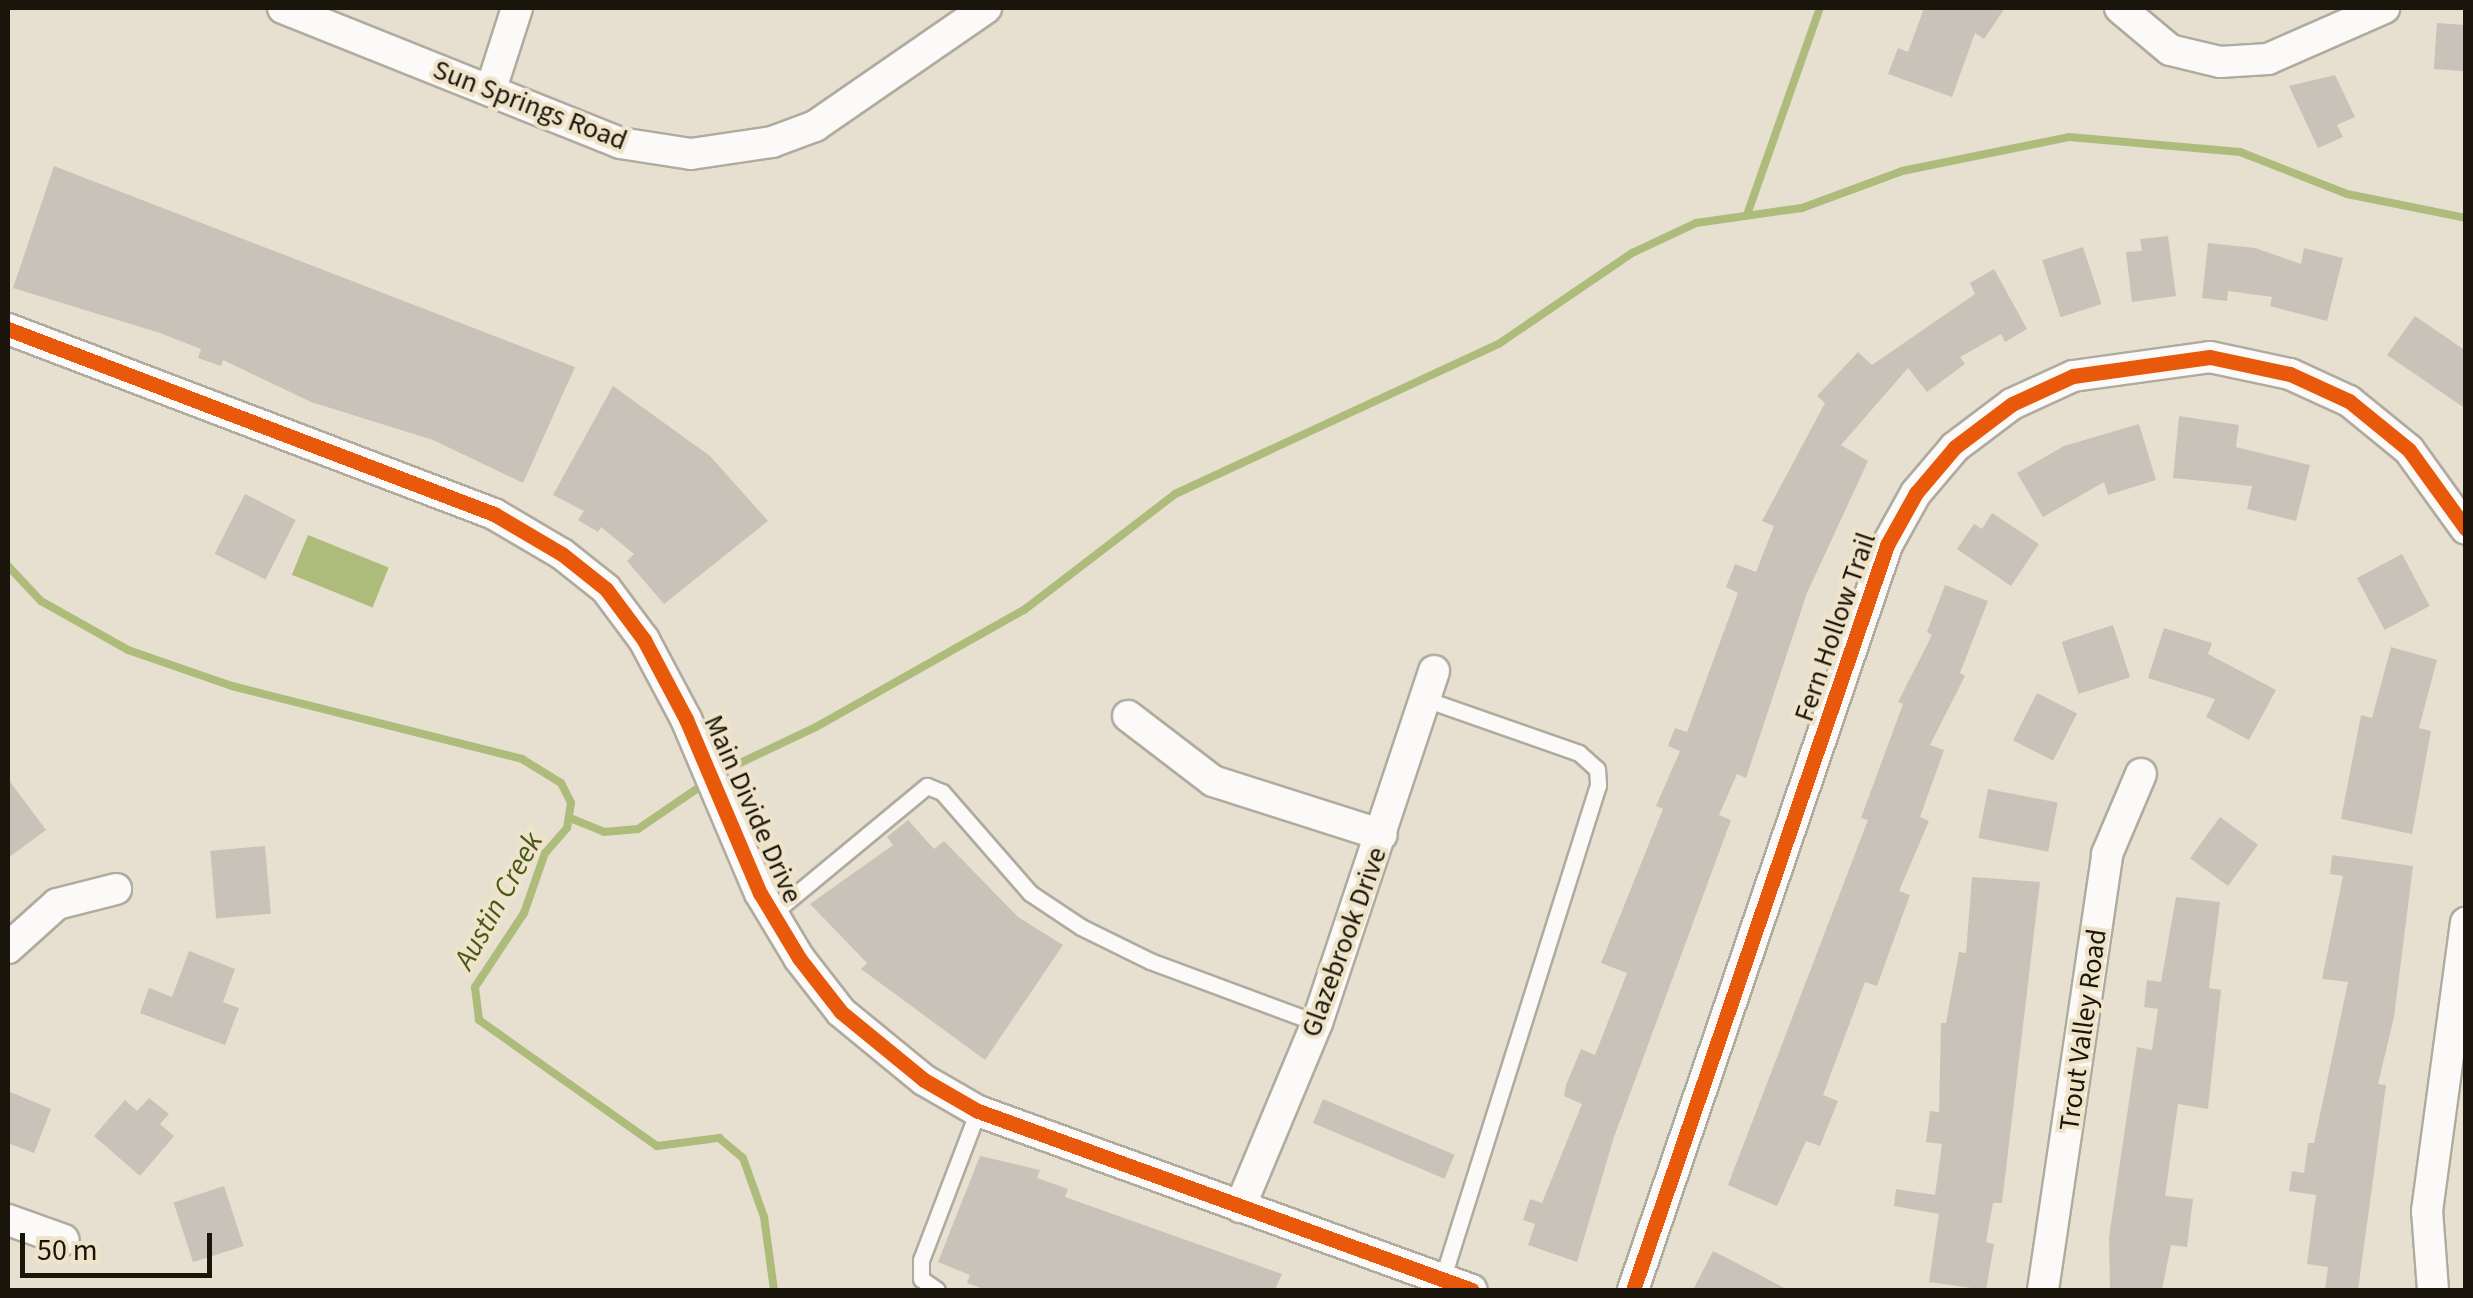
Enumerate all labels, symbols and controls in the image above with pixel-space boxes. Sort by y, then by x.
street label: Sun Springs Road [428,53,632,157]
street label: Fern Hollow Trail [1787,528,1883,726]
street label: Main Divide Drive [697,710,809,908]
water label: Austin Creek [447,826,551,976]
street label: Glazebrook Drive [1294,843,1394,1041]
street label: Trout Valley Road [2052,927,2114,1133]
scale bar [25,1213,218,1275]
text: 50 m [37,1229,98,1272]

